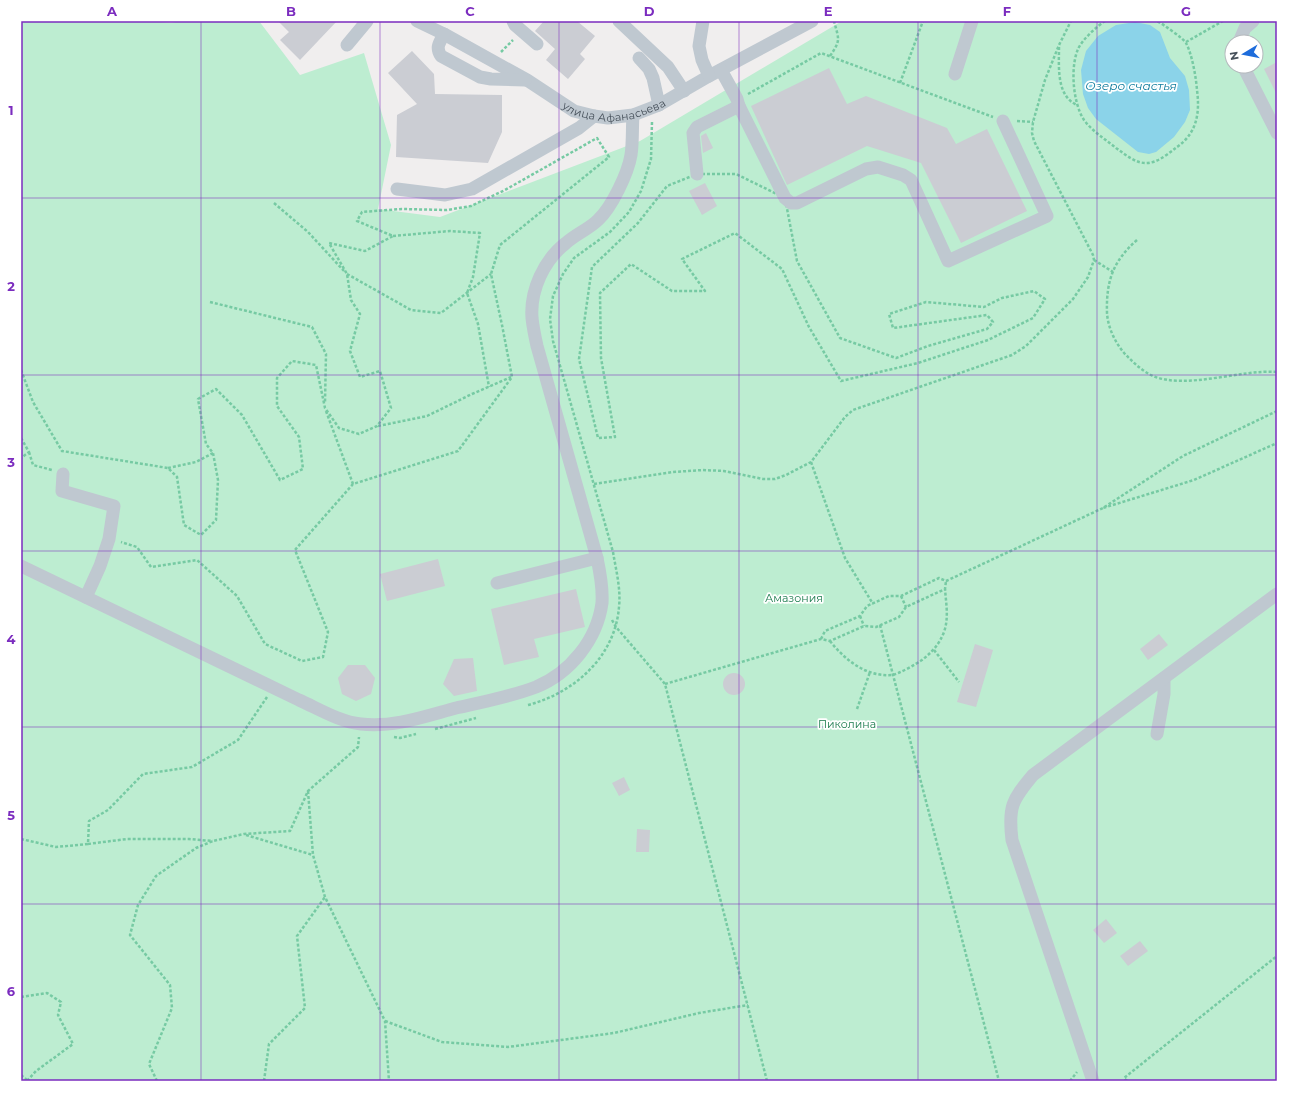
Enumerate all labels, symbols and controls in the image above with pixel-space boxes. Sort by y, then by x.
text: A [106,3,118,19]
text: B [286,3,296,19]
text: C [465,3,475,19]
text: D [644,3,655,19]
text: E [824,3,833,19]
text: F [1003,3,1011,19]
text: G [1181,3,1191,19]
north arrow [1224,34,1264,74]
text: N [1226,50,1242,61]
water label: Озеро счастья [1085,78,1177,93]
street label: улица Афанасьева [561,92,667,108]
text: улица Афанасьева [559,96,668,125]
text: 1 [8,102,14,118]
text: 2 [7,278,15,294]
text: 3 [6,454,15,470]
park label: Амазония [765,591,823,605]
text: 4 [7,631,16,647]
park label: Пиколина [818,717,876,731]
text: 5 [7,807,15,823]
text: 6 [7,983,16,999]

